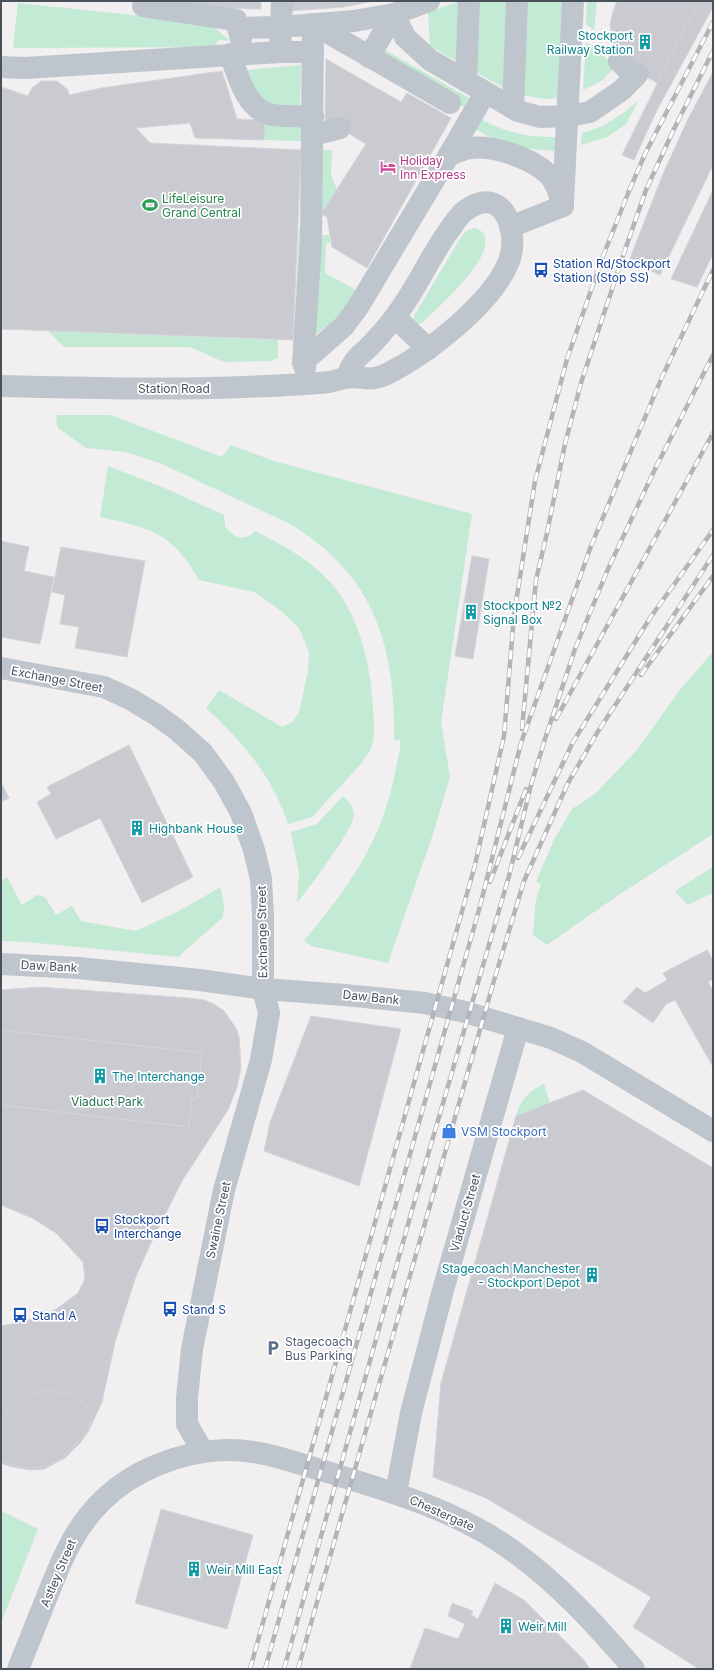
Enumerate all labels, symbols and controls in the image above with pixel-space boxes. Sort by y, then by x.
place label: Stockport Railway Station [547,28,633,57]
building icon: Stockport Railway Station [636,33,654,51]
place label: Holiday Inn Express [400,153,466,182]
hotel icon: Holiday Inn Express [379,158,397,176]
place label: LifeLeisure Grand Central [162,191,241,220]
sports icon: LifeLeisure Grand Central [141,196,159,214]
place label: Station Rd/Stockport Station (Stop SS) [553,256,671,285]
bus stop icon: Station Rd/Stockport Station (Stop SS) [532,261,550,279]
street label: Station Road [138,381,210,396]
place label: Stockport №2 Signal Box [483,598,562,627]
building icon: Stockport №2 Signal Box [462,603,480,621]
street label: Exchange Street [10,663,104,695]
building icon: Highbank House [128,819,146,837]
place label: Highbank House [149,821,243,836]
street label: Exchange Street [254,885,270,979]
street label: Daw Bank [20,957,78,975]
street label: Daw Bank [342,987,400,1007]
building icon: The Interchange [91,1067,109,1085]
place label: The Interchange [112,1069,205,1084]
park label: Viaduct Park [71,1094,144,1109]
shop icon: VSM Stockport [440,1122,458,1140]
place label: VSM Stockport [461,1124,547,1139]
street label: Viaduct Street [447,1172,483,1254]
street label: Swaine Street [203,1180,234,1260]
place label: Stockport Interchange [114,1212,182,1241]
bus stop icon: Stockport Interchange [93,1217,111,1235]
place label: Stagecoach Manchester - Stockport Depot [442,1261,580,1290]
building icon: Stagecoach Manchester - Stockport Depot [583,1266,601,1284]
bus stop icon: Stand S [161,1300,179,1318]
place label: Stand S [182,1302,226,1317]
bus stop icon: Stand A [11,1306,29,1324]
place label: Stand A [32,1308,77,1323]
place label: Stagecoach Bus Parking [285,1334,353,1363]
parking icon: Stagecoach Bus Parking [264,1339,282,1357]
street label: Chestergate [407,1492,477,1534]
street label: Astley Street [37,1537,79,1609]
building icon: Weir Mill East [185,1560,203,1578]
place label: Weir Mill East [206,1562,282,1577]
building icon: Weir Mill [497,1617,515,1635]
place label: Weir Mill [518,1619,567,1634]

